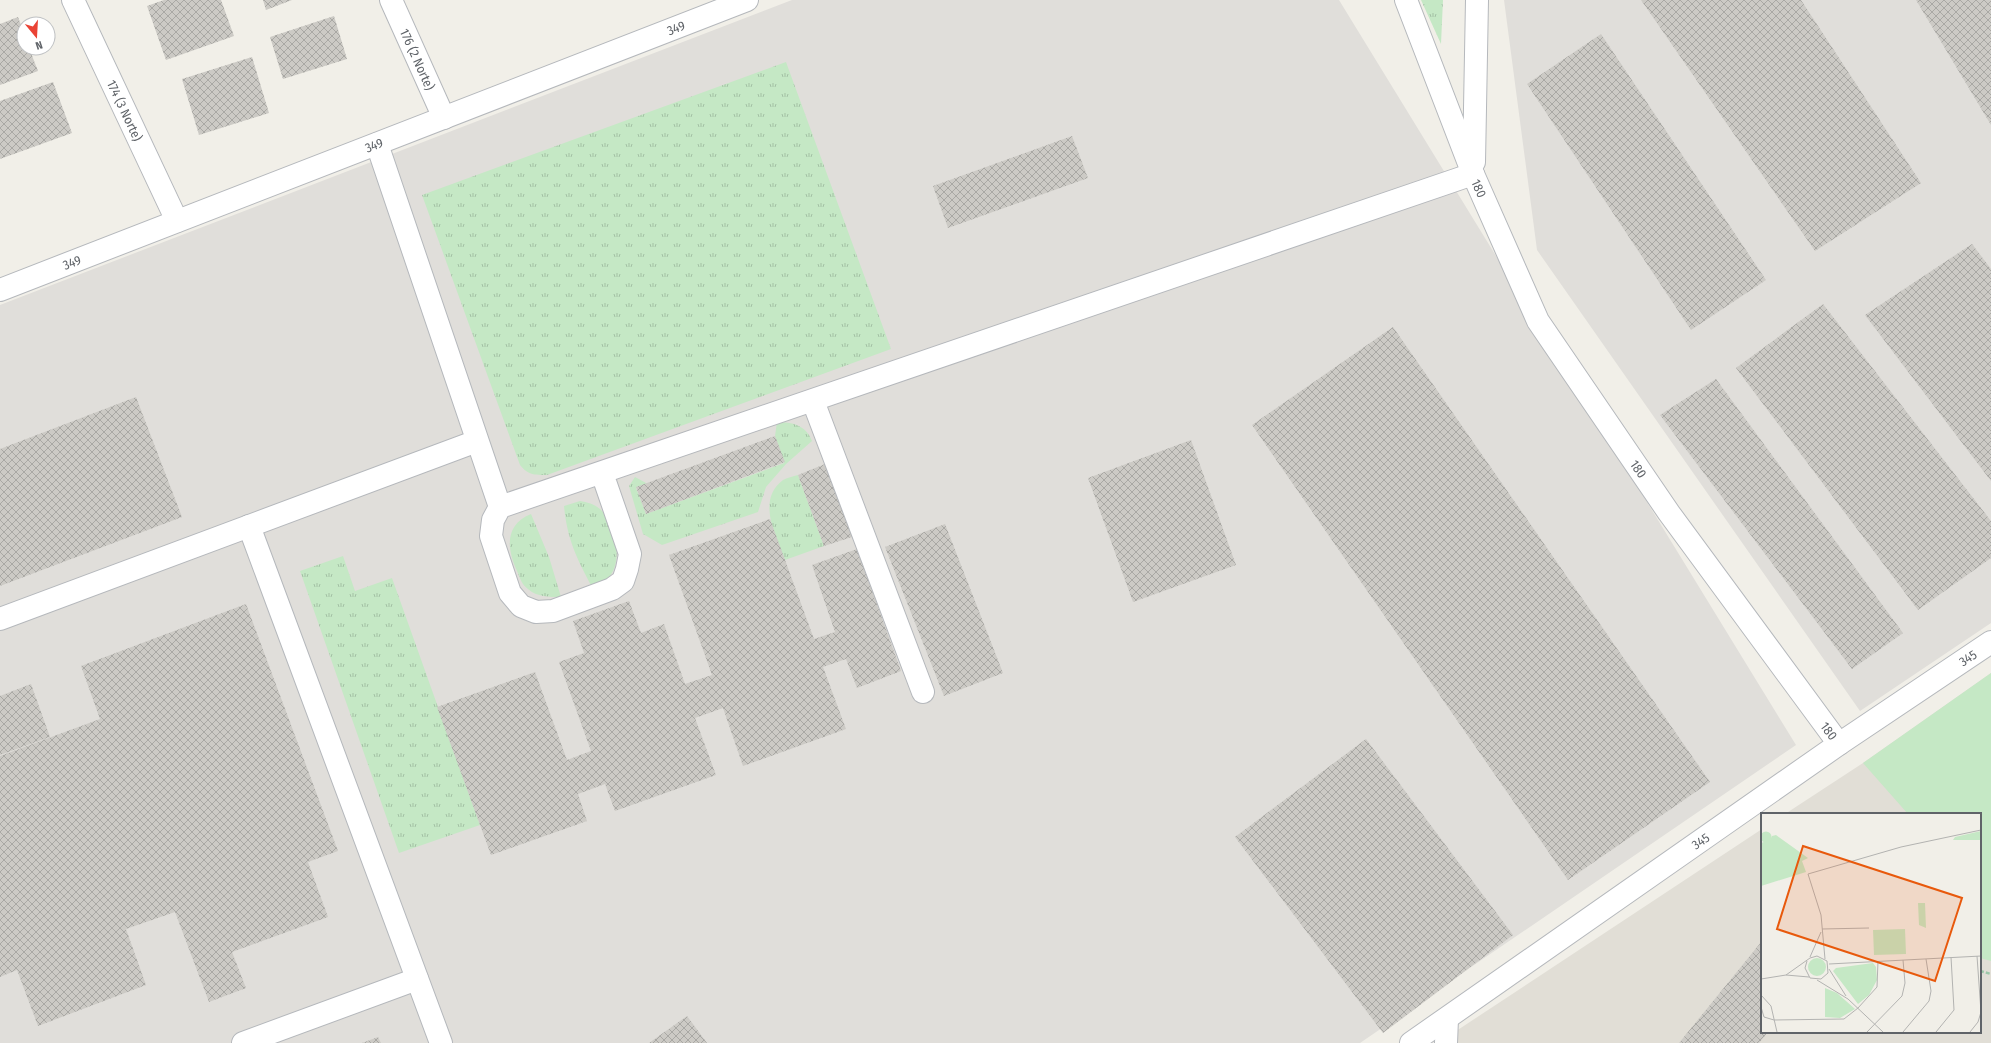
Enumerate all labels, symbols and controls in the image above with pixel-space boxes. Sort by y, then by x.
north arrow [16,16,56,56]
street label: 349 [665,18,687,38]
street label: 176 (2 Norte) [397,26,438,93]
text: N [34,38,44,52]
street label: 174 (3 Norte) [104,78,145,144]
street label: 349 [363,135,385,156]
street label: 180 [1468,177,1489,200]
street label: 349 [61,252,83,273]
street label: 180 [1627,457,1650,481]
street label: 345 [1956,647,1980,669]
street label: 180 [1817,719,1840,743]
inset map [1761,813,1981,1033]
street label: 345 [1689,830,1712,853]

